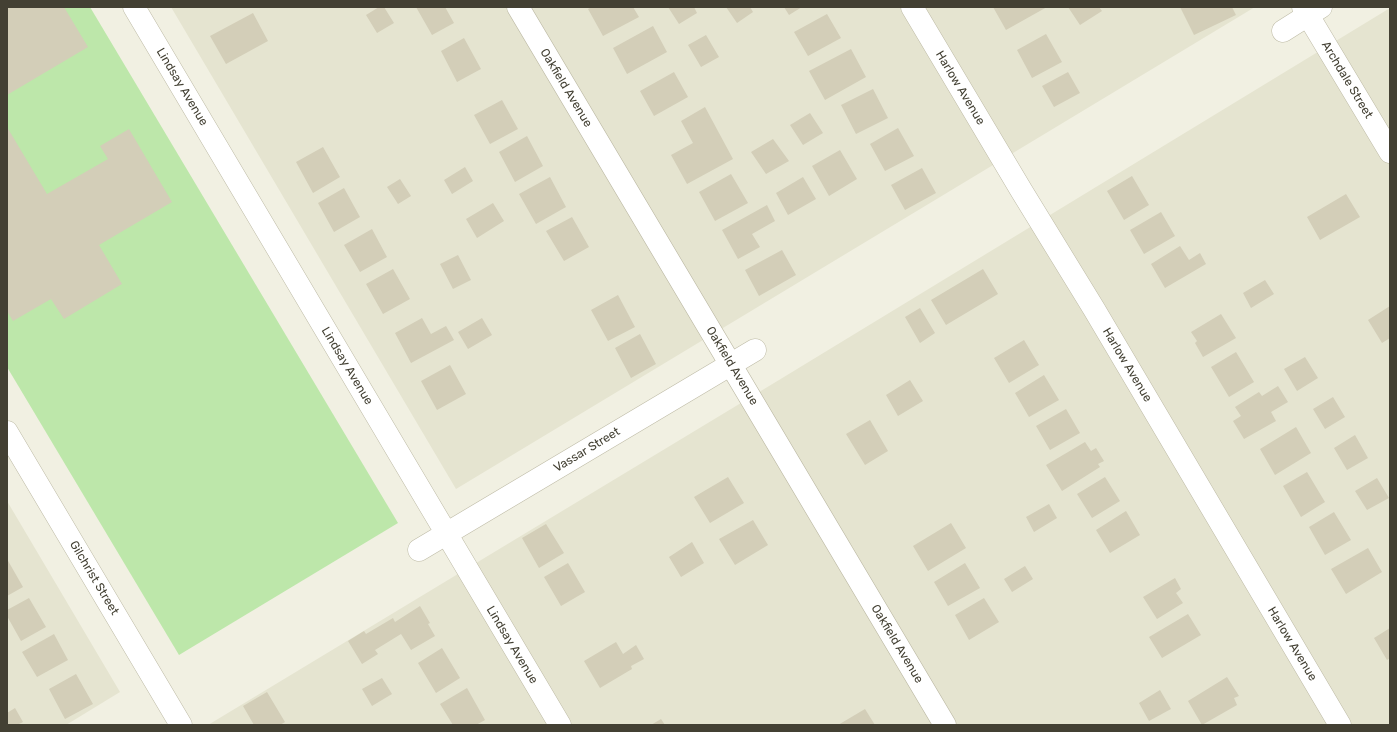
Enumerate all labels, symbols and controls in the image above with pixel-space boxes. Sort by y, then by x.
street label: Archdale Street [1318,39,1376,121]
street label: Lindsay Avenue [153,45,211,129]
street label: Oakfield Avenue [537,46,595,130]
street label: Harlow Avenue [932,48,988,128]
street label: Lindsay Avenue [318,324,376,408]
street label: Oakfield Avenue [703,324,761,408]
street label: Harlow Avenue [1099,325,1155,405]
street label: Vassar Street [551,425,623,475]
street label: Gilchrist Street [66,538,122,618]
street label: Oakfield Avenue [868,602,926,686]
street label: Lindsay Avenue [483,603,541,687]
street label: Harlow Avenue [1264,604,1320,684]

